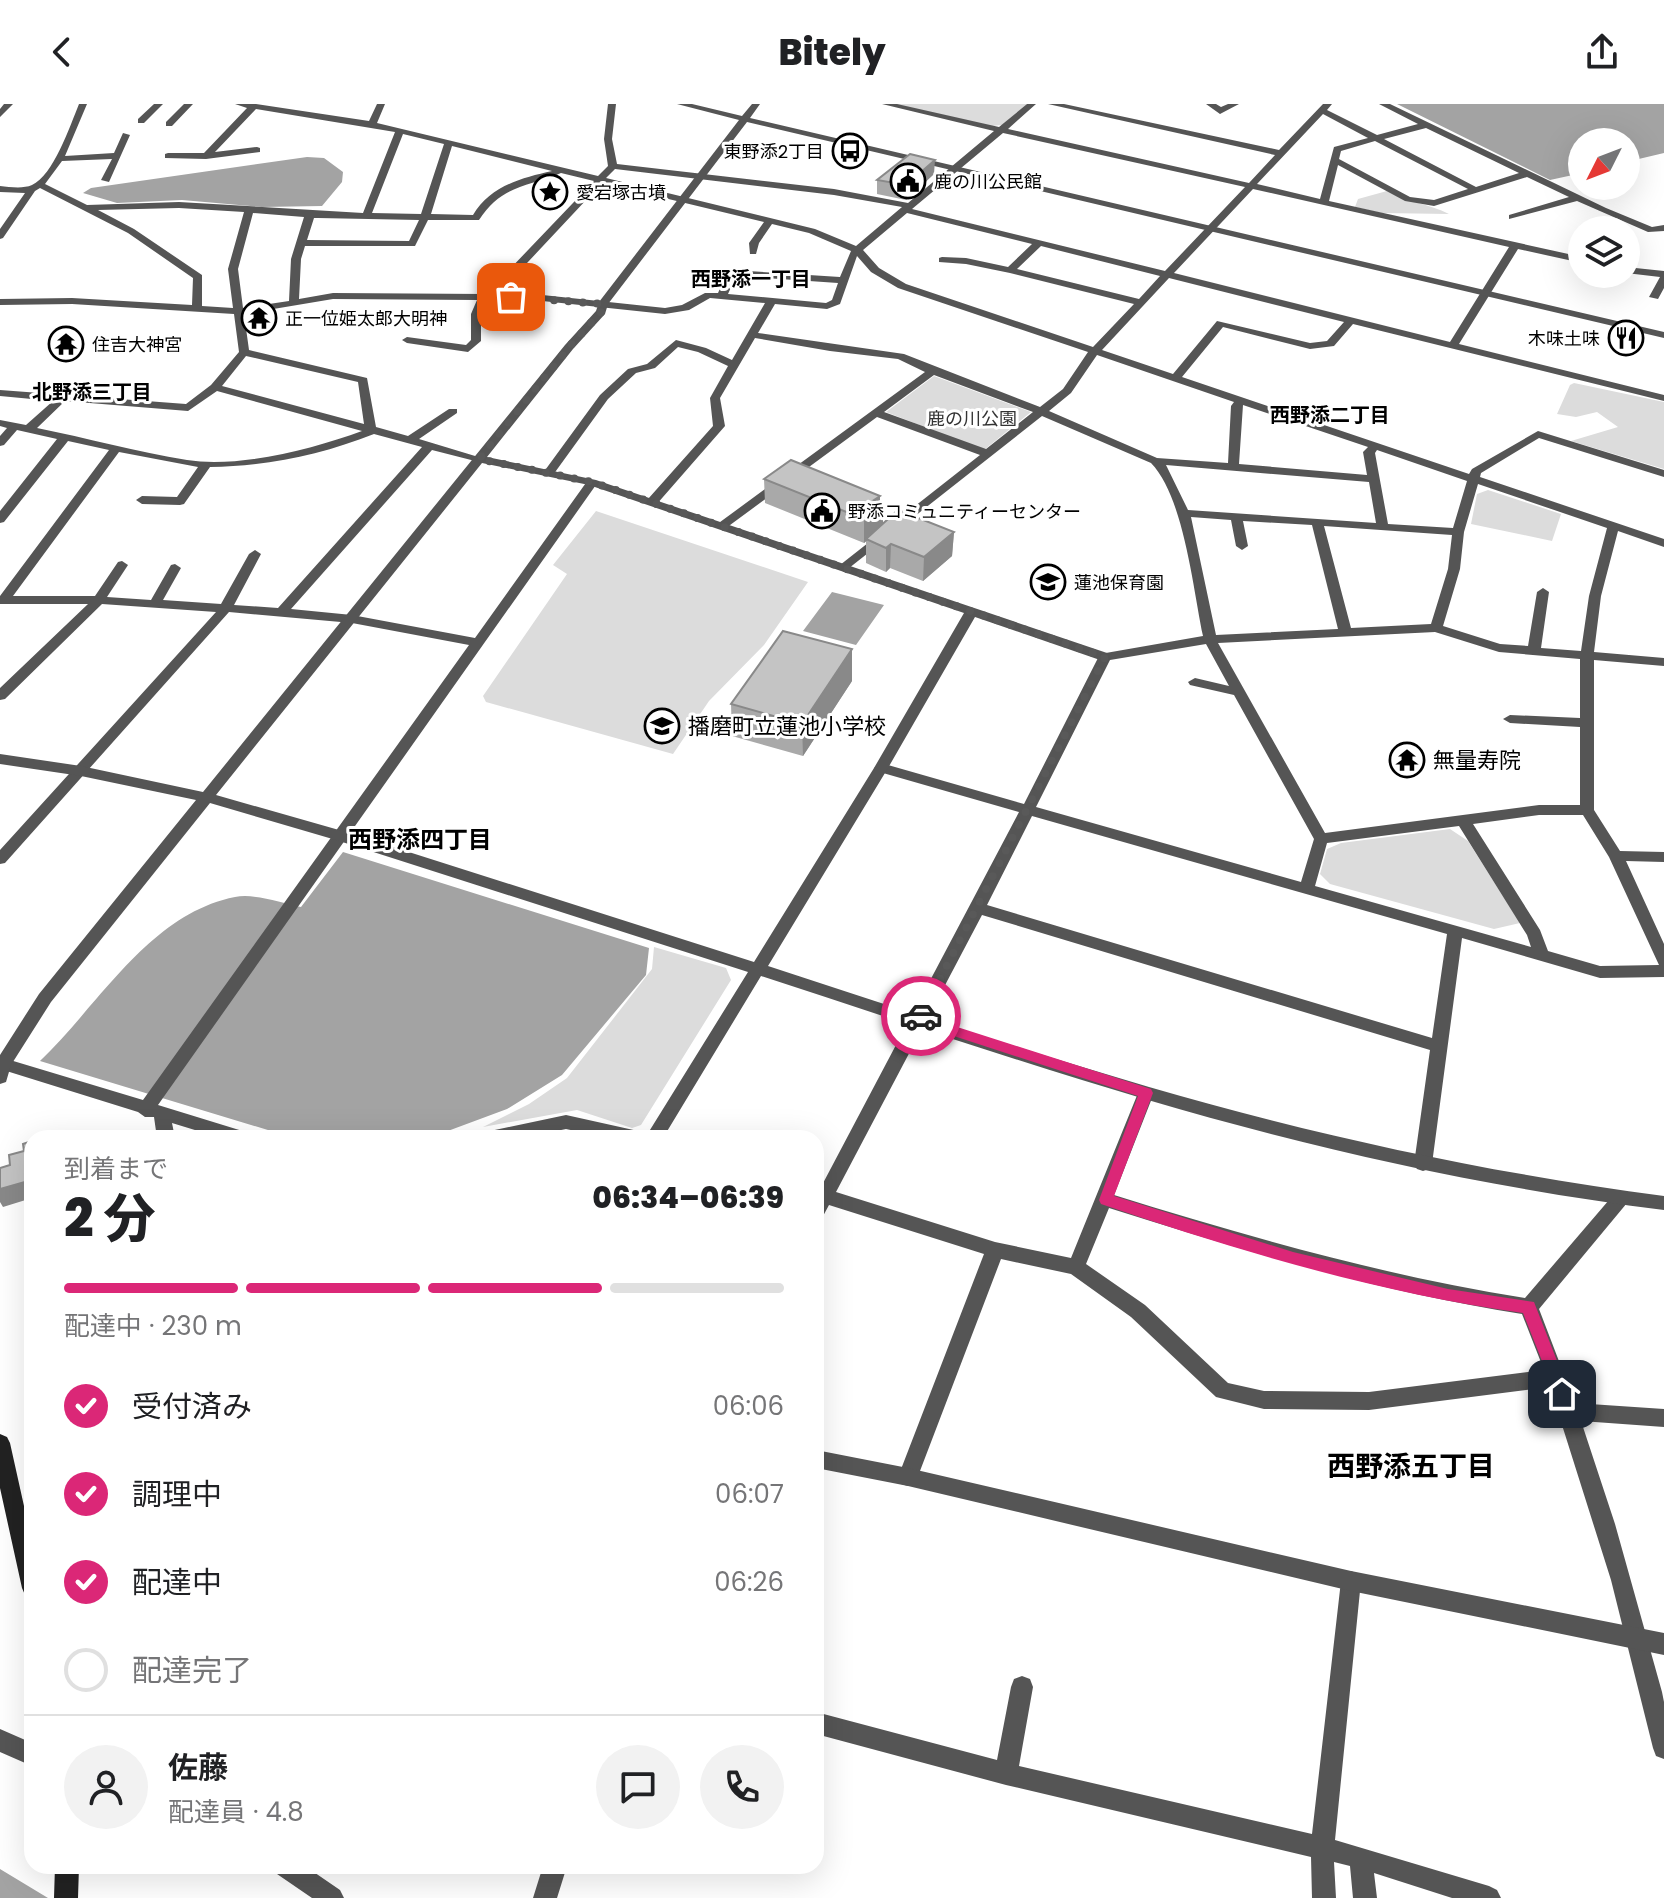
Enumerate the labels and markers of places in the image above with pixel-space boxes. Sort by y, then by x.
bus stop icon: 東野添2丁目 [831,132,869,170]
place label: 東野添2丁目 [724,139,824,164]
public building icon: 鹿の川公民館 [889,162,927,200]
place label: 鹿の川公民館 [934,169,1042,194]
place icon: 愛宕塚古墳 [531,173,569,211]
place label: 愛宕塚古墳 [576,180,666,205]
pin [477,263,545,331]
temple icon: 正一位姫太郎大明神 [240,299,278,337]
place label: 正一位姫太郎大明神 [285,306,447,331]
restaurant icon: 木味土味 [1607,319,1645,357]
temple icon: 住吉大神宮 [47,325,85,363]
place label: 木味土味 [1528,326,1600,351]
place label: 住吉大神宮 [92,332,182,357]
public building icon: 野添コミュニティーセンター [803,492,841,530]
place label: 野添コミュニティーセンター [848,499,1081,524]
school or university icon: 蓮池保育園 [1029,563,1067,601]
place label: 蓮池保育園 [1074,570,1164,595]
school or university icon: 播磨町立蓮池小学校 [643,707,681,745]
place label: 播磨町立蓮池小学校 [688,711,886,742]
temple icon: 無量寿院 [1388,741,1426,779]
place label: 無量寿院 [1433,745,1521,776]
pin [1528,1360,1596,1428]

